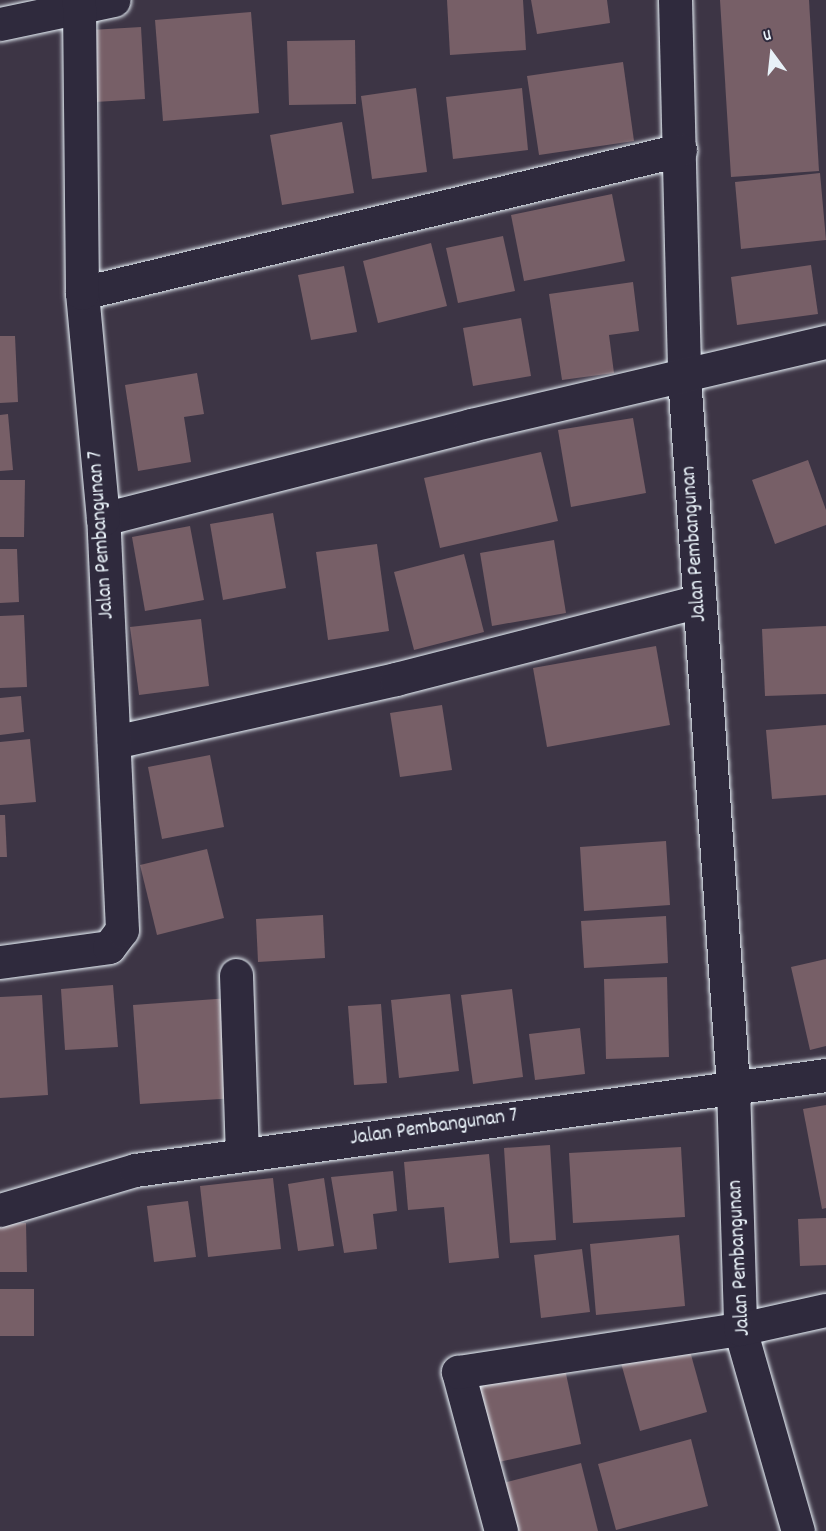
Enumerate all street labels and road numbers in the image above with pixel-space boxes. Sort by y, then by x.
street label: Jalan Pembangunan 7 [84,450,120,620]
street label: Jalan Pembangunan [677,465,713,623]
street label: Jalan Pembangunan 7 [349,1104,519,1152]
street label: Jalan Pembangunan [723,1179,757,1337]

